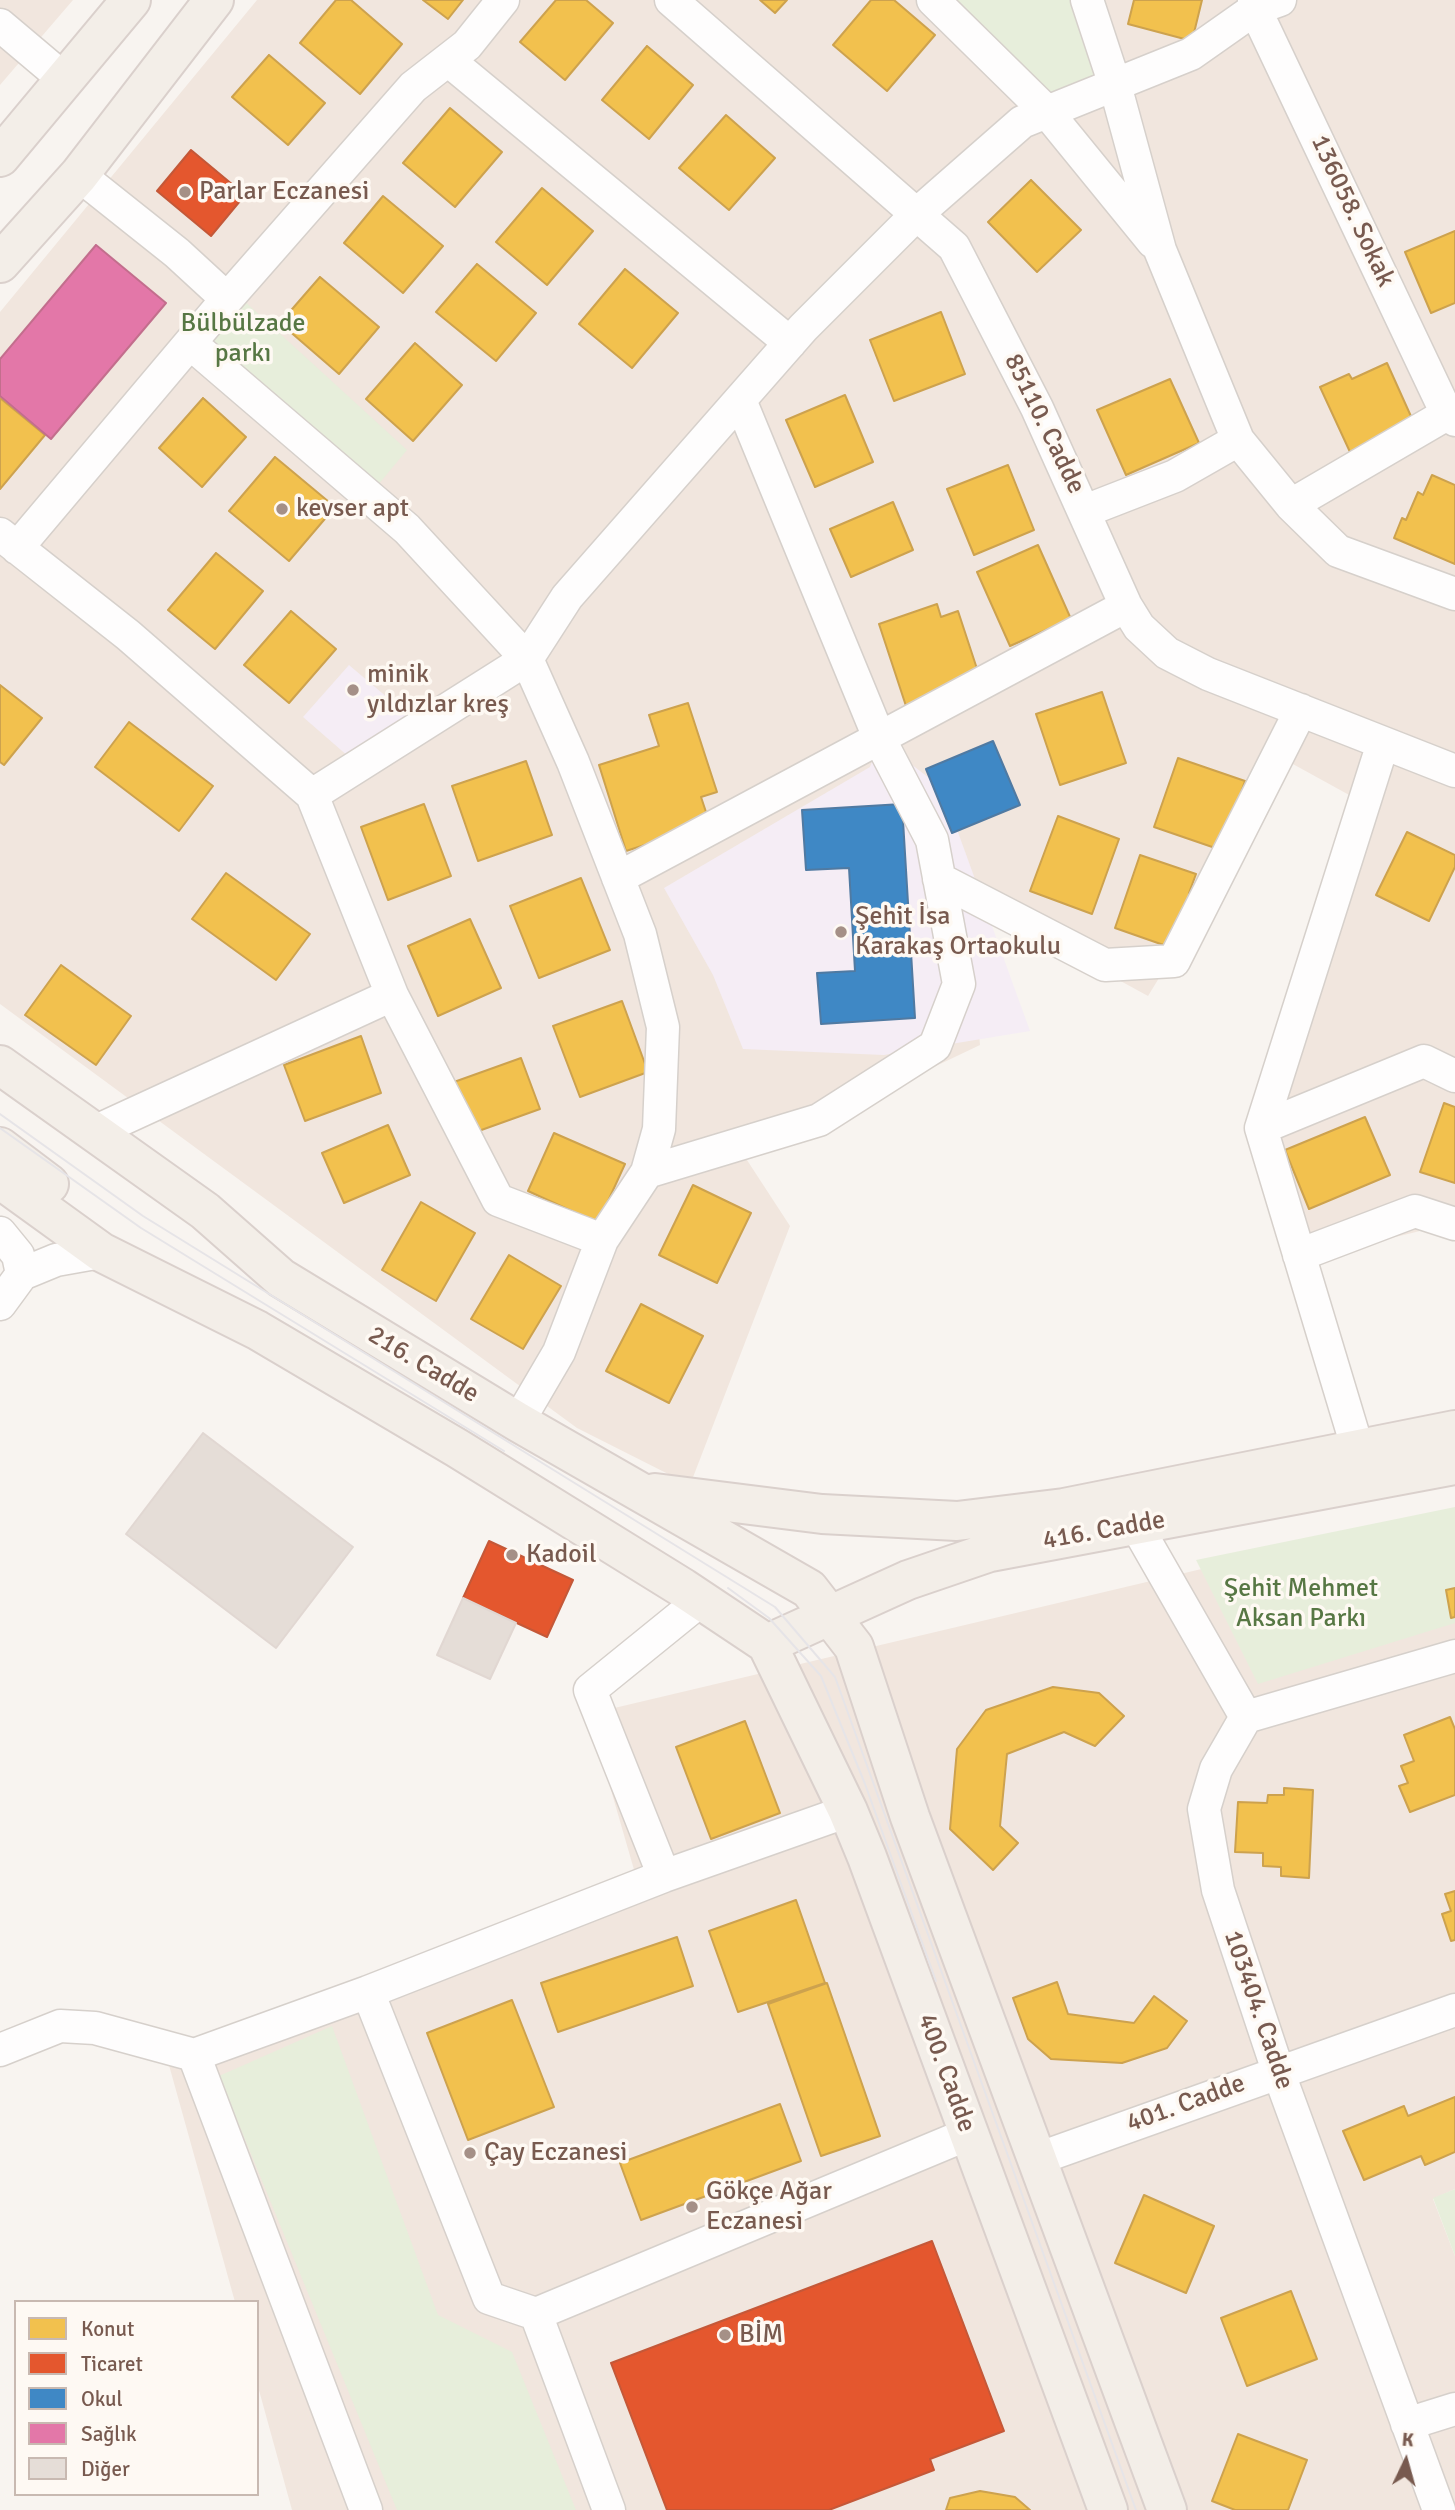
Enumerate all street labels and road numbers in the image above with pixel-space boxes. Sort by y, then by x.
street label: 136058. Sokak [1303,130,1401,292]
street label: 85110. Cadde [997,349,1091,499]
street label: 216. Cadde [362,1320,484,1410]
street label: 416. Cadde [1040,1505,1168,1557]
street label: 103404. Cadde [1216,1926,1300,2094]
street label: 400. Cadde [910,2009,982,2137]
street label: 401. Cadde [1122,2068,1250,2140]

